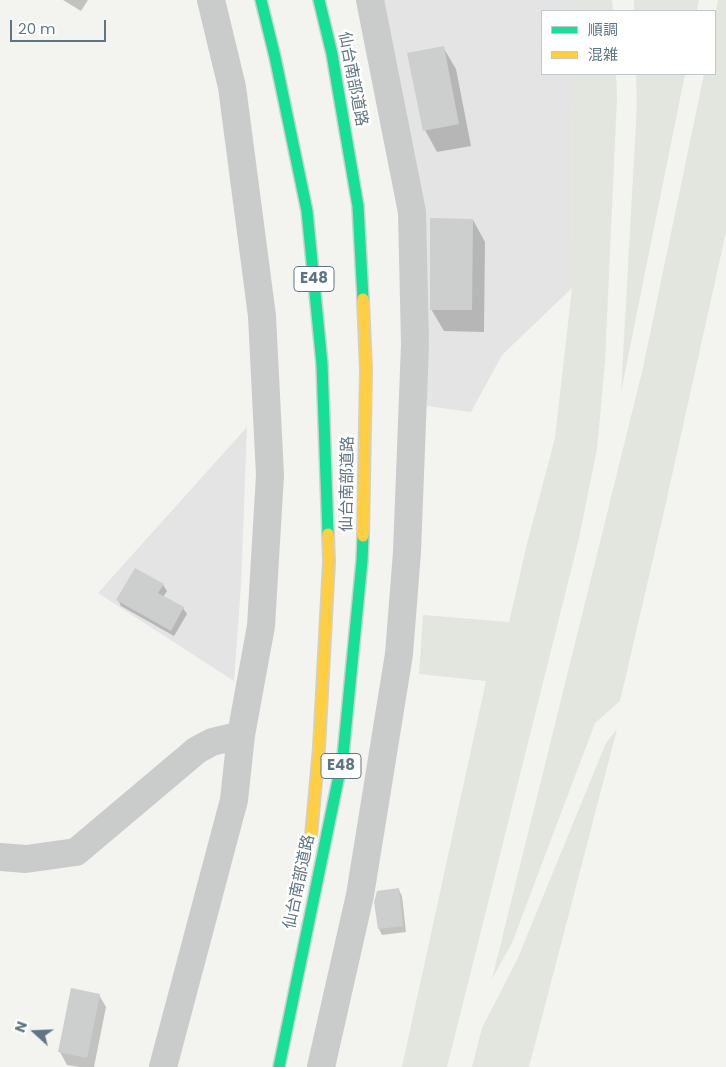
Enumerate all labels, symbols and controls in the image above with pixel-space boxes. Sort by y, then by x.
scale bar [12,10,109,42]
legend [541,10,716,75]
text: 20 m [18,18,56,39]
text: 順調 [588,19,618,40]
street label: 仙台南部道路 [333,30,371,128]
text: 混雑 [588,44,618,65]
road number: E48 [294,266,334,292]
street label: 仙台南部道路 [338,436,358,532]
road number: E48 [321,754,361,778]
street label: 仙台南部道路 [281,833,319,931]
north arrow [10,1007,60,1057]
text: N [10,1019,32,1035]

